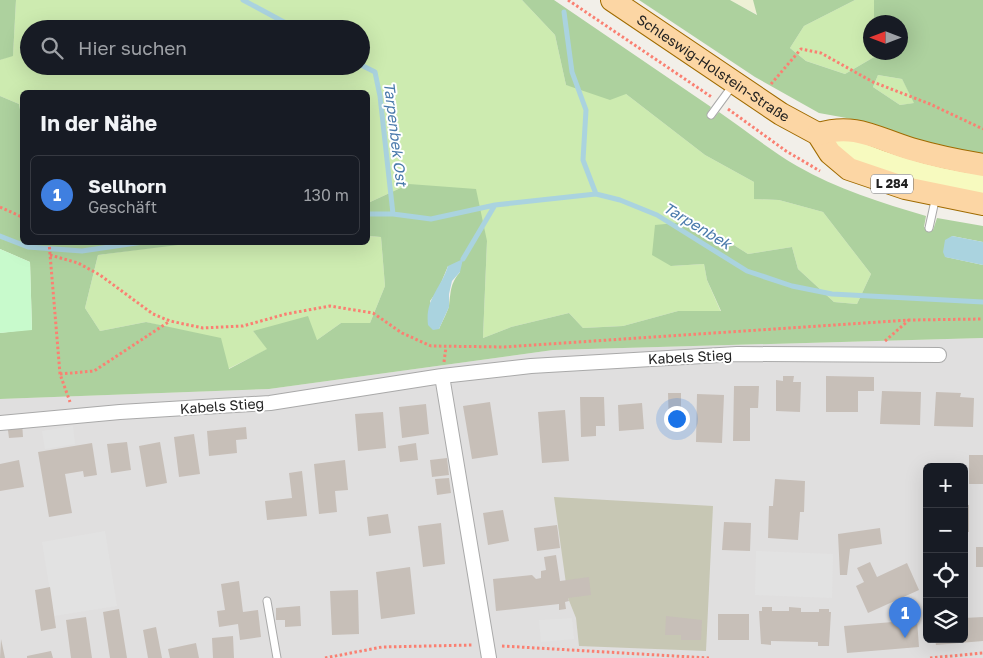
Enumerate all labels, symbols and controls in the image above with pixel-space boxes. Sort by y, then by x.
street label: Schleswig-Holstein-Straße [634,10,793,125]
north arrow [863,15,908,60]
search box [20,20,370,75]
icon: search [38,34,66,62]
text: Hier suchen [78,36,187,59]
water label: Tarpenbek Ost [381,81,412,189]
text: In der Nähe [40,110,157,136]
text: Sellhorn [88,174,166,197]
road number: L 284 [871,174,913,193]
text: 1 [53,185,61,205]
text: 130 m [304,185,349,205]
text: Geschäft [88,197,157,217]
water label: Tarpenbek [660,198,736,253]
street label: Kabels Stieg [647,346,733,367]
street label: Kabels Stieg [179,394,265,417]
your location [664,406,690,432]
map controls [923,463,968,643]
button: + [923,463,968,508]
button: − [923,508,968,553]
button: locate [923,553,968,598]
pin: 1 [889,597,921,638]
button: layers [923,598,968,643]

